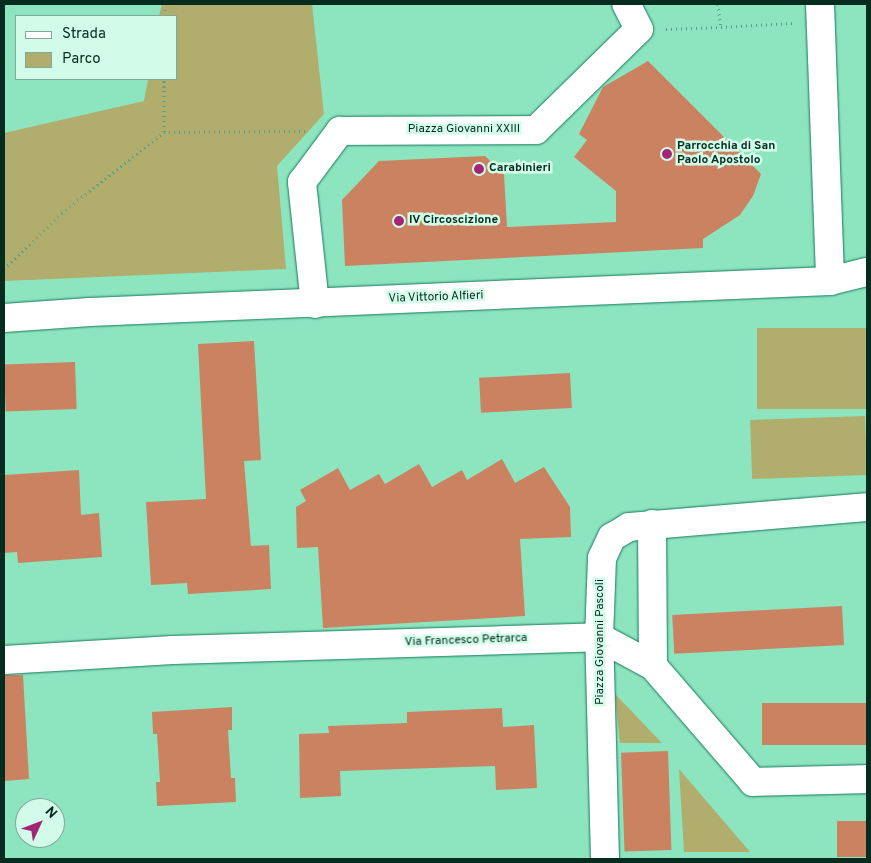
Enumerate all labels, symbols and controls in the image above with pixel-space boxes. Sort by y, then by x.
legend [15,15,178,80]
text: Strada [62,25,106,44]
text: Parco [62,50,101,69]
street label: Piazza Giovanni XXIII [408,123,520,137]
place label: Parrocchia di San Paolo Apostolo [677,140,775,168]
marker: Parrocchia di San Paolo Apostolo [661,148,673,160]
place label: Carabinieri [489,162,551,176]
marker: Carabinieri [473,163,485,175]
place label: IV Circoscizione [409,214,499,228]
marker: IV Circoscizione [393,215,405,227]
street label: Via Vittorio Alfieri [388,289,484,307]
street label: Piazza Giovanni Pascoli [594,579,608,705]
street label: Via Francesco Petrarca [404,632,528,650]
north arrow [15,798,65,848]
text: N [41,804,60,823]

